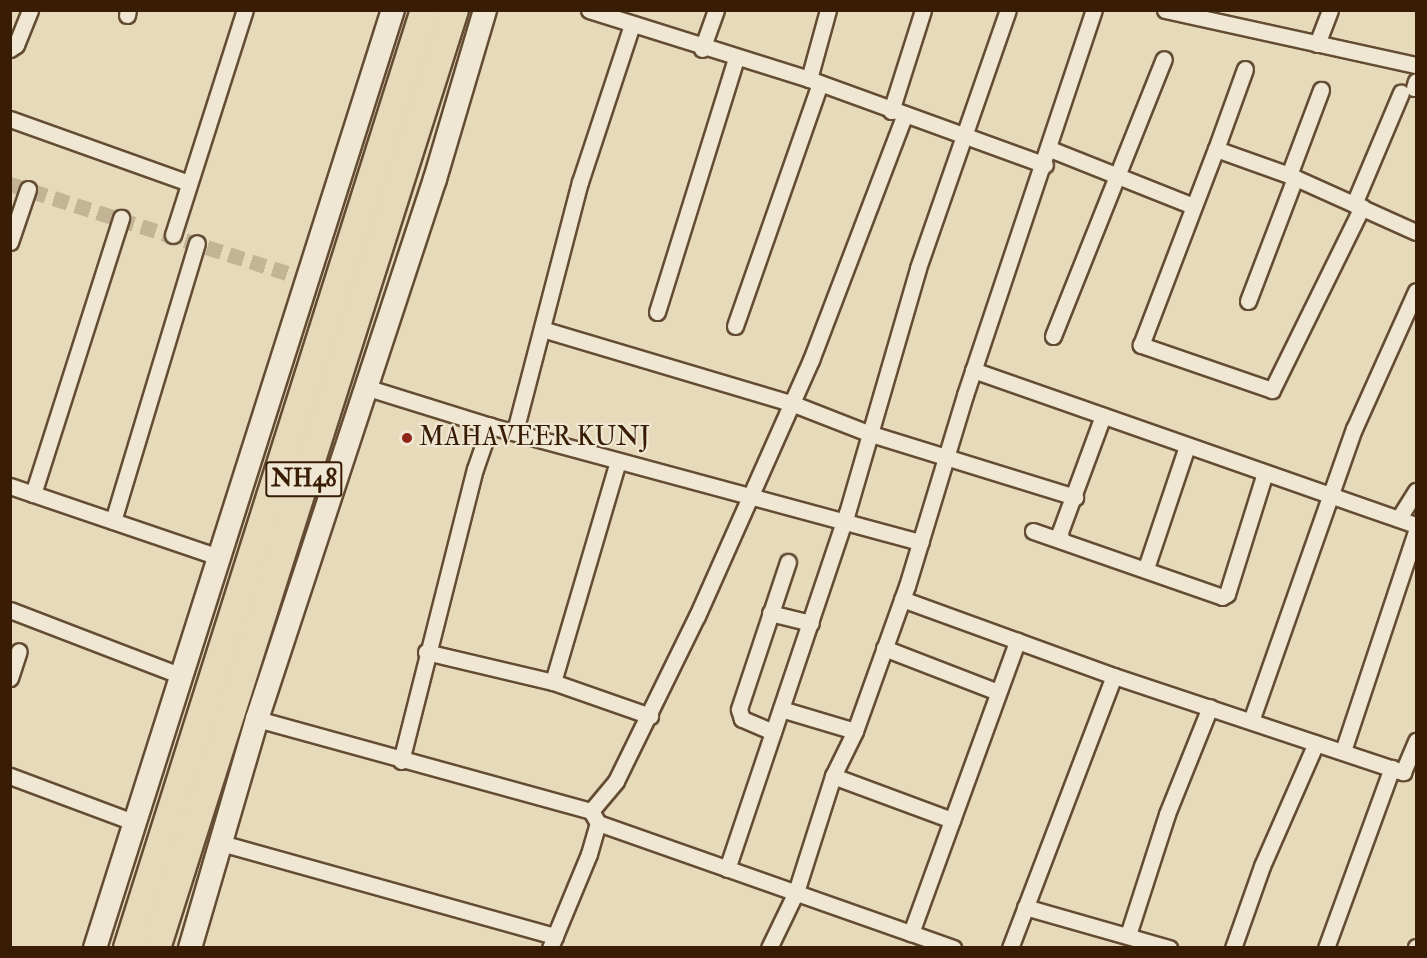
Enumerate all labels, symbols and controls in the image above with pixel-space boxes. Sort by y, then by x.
place label: MAHAVEER KUNJ [419,422,650,454]
marker: MAHAVEER KUNJ [400,431,414,445]
road number: NH48 [265,458,343,500]

